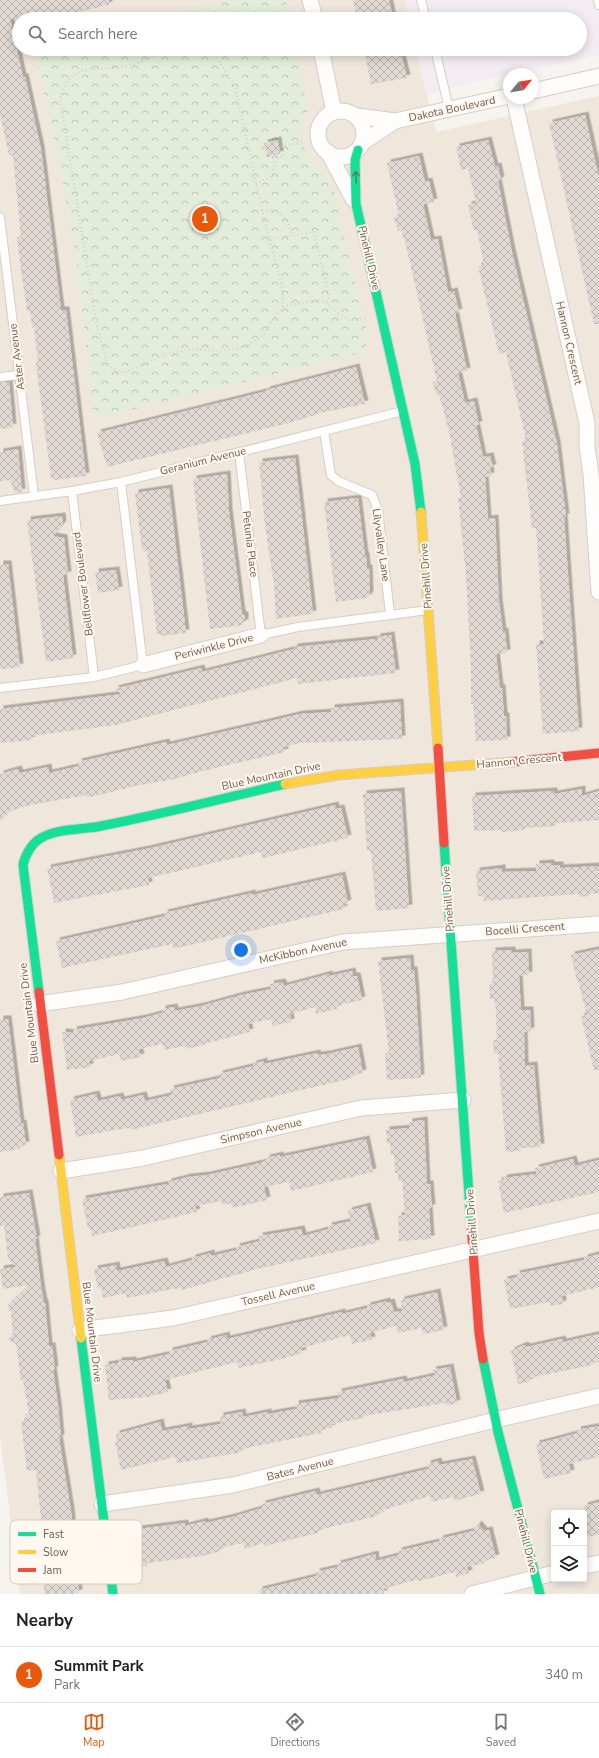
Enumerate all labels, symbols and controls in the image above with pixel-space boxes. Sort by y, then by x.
search box [12,12,587,56]
icon: search [26,23,48,45]
text: Search here [58,24,138,44]
north arrow [503,68,539,104]
street label: Dakota Boulevard [407,92,497,126]
one-way arrow [353,171,360,184]
pin: 1 [192,204,218,234]
street label: Pinehill Drive [354,224,384,292]
street label: Hannon Crescent [552,300,586,386]
street label: Aster Avenue [5,323,29,391]
street label: Geranium Avenue [158,443,248,479]
street label: Lilyvalley Lane [368,508,394,583]
street label: Petunia Place [238,510,262,578]
street label: Bellflower Boulevard [69,531,97,637]
street label: Pinehill Drive [416,542,436,609]
street label: Periwinkle Drive [173,630,255,664]
street label: Hannon Crescent [476,750,562,772]
street label: Blue Mountain Drive [220,758,322,794]
street label: Pinehill Drive [438,865,458,932]
street label: Bocelli Crescent [485,919,565,939]
street label: McKibbon Avenue [258,934,348,968]
your location [231,940,251,960]
street label: Blue Mountain Drive [15,962,43,1064]
street label: Simpson Avenue [219,1114,303,1148]
street label: Pinehill Drive [462,1188,482,1255]
street label: Tossell Avenue [240,1278,316,1310]
street label: Blue Mountain Drive [78,1281,106,1383]
street label: Bates Avenue [265,1453,335,1485]
street label: Pinehill Drive [511,1507,541,1575]
map controls [551,1510,587,1582]
button: locate [551,1510,587,1546]
legend [10,1520,142,1584]
text: Fast [43,1527,64,1542]
text: Slow [43,1545,68,1560]
button: layers [551,1546,587,1582]
text: Jam [42,1563,62,1578]
text: Nearby [16,1609,73,1632]
text: Summit Park [54,1656,144,1676]
text: 1 [25,1666,33,1684]
text: 340 m [545,1666,583,1684]
text: Park [54,1676,80,1694]
tab: Map [83,1711,105,1750]
tab: Directions [271,1711,320,1750]
tab: Saved [486,1711,516,1750]

